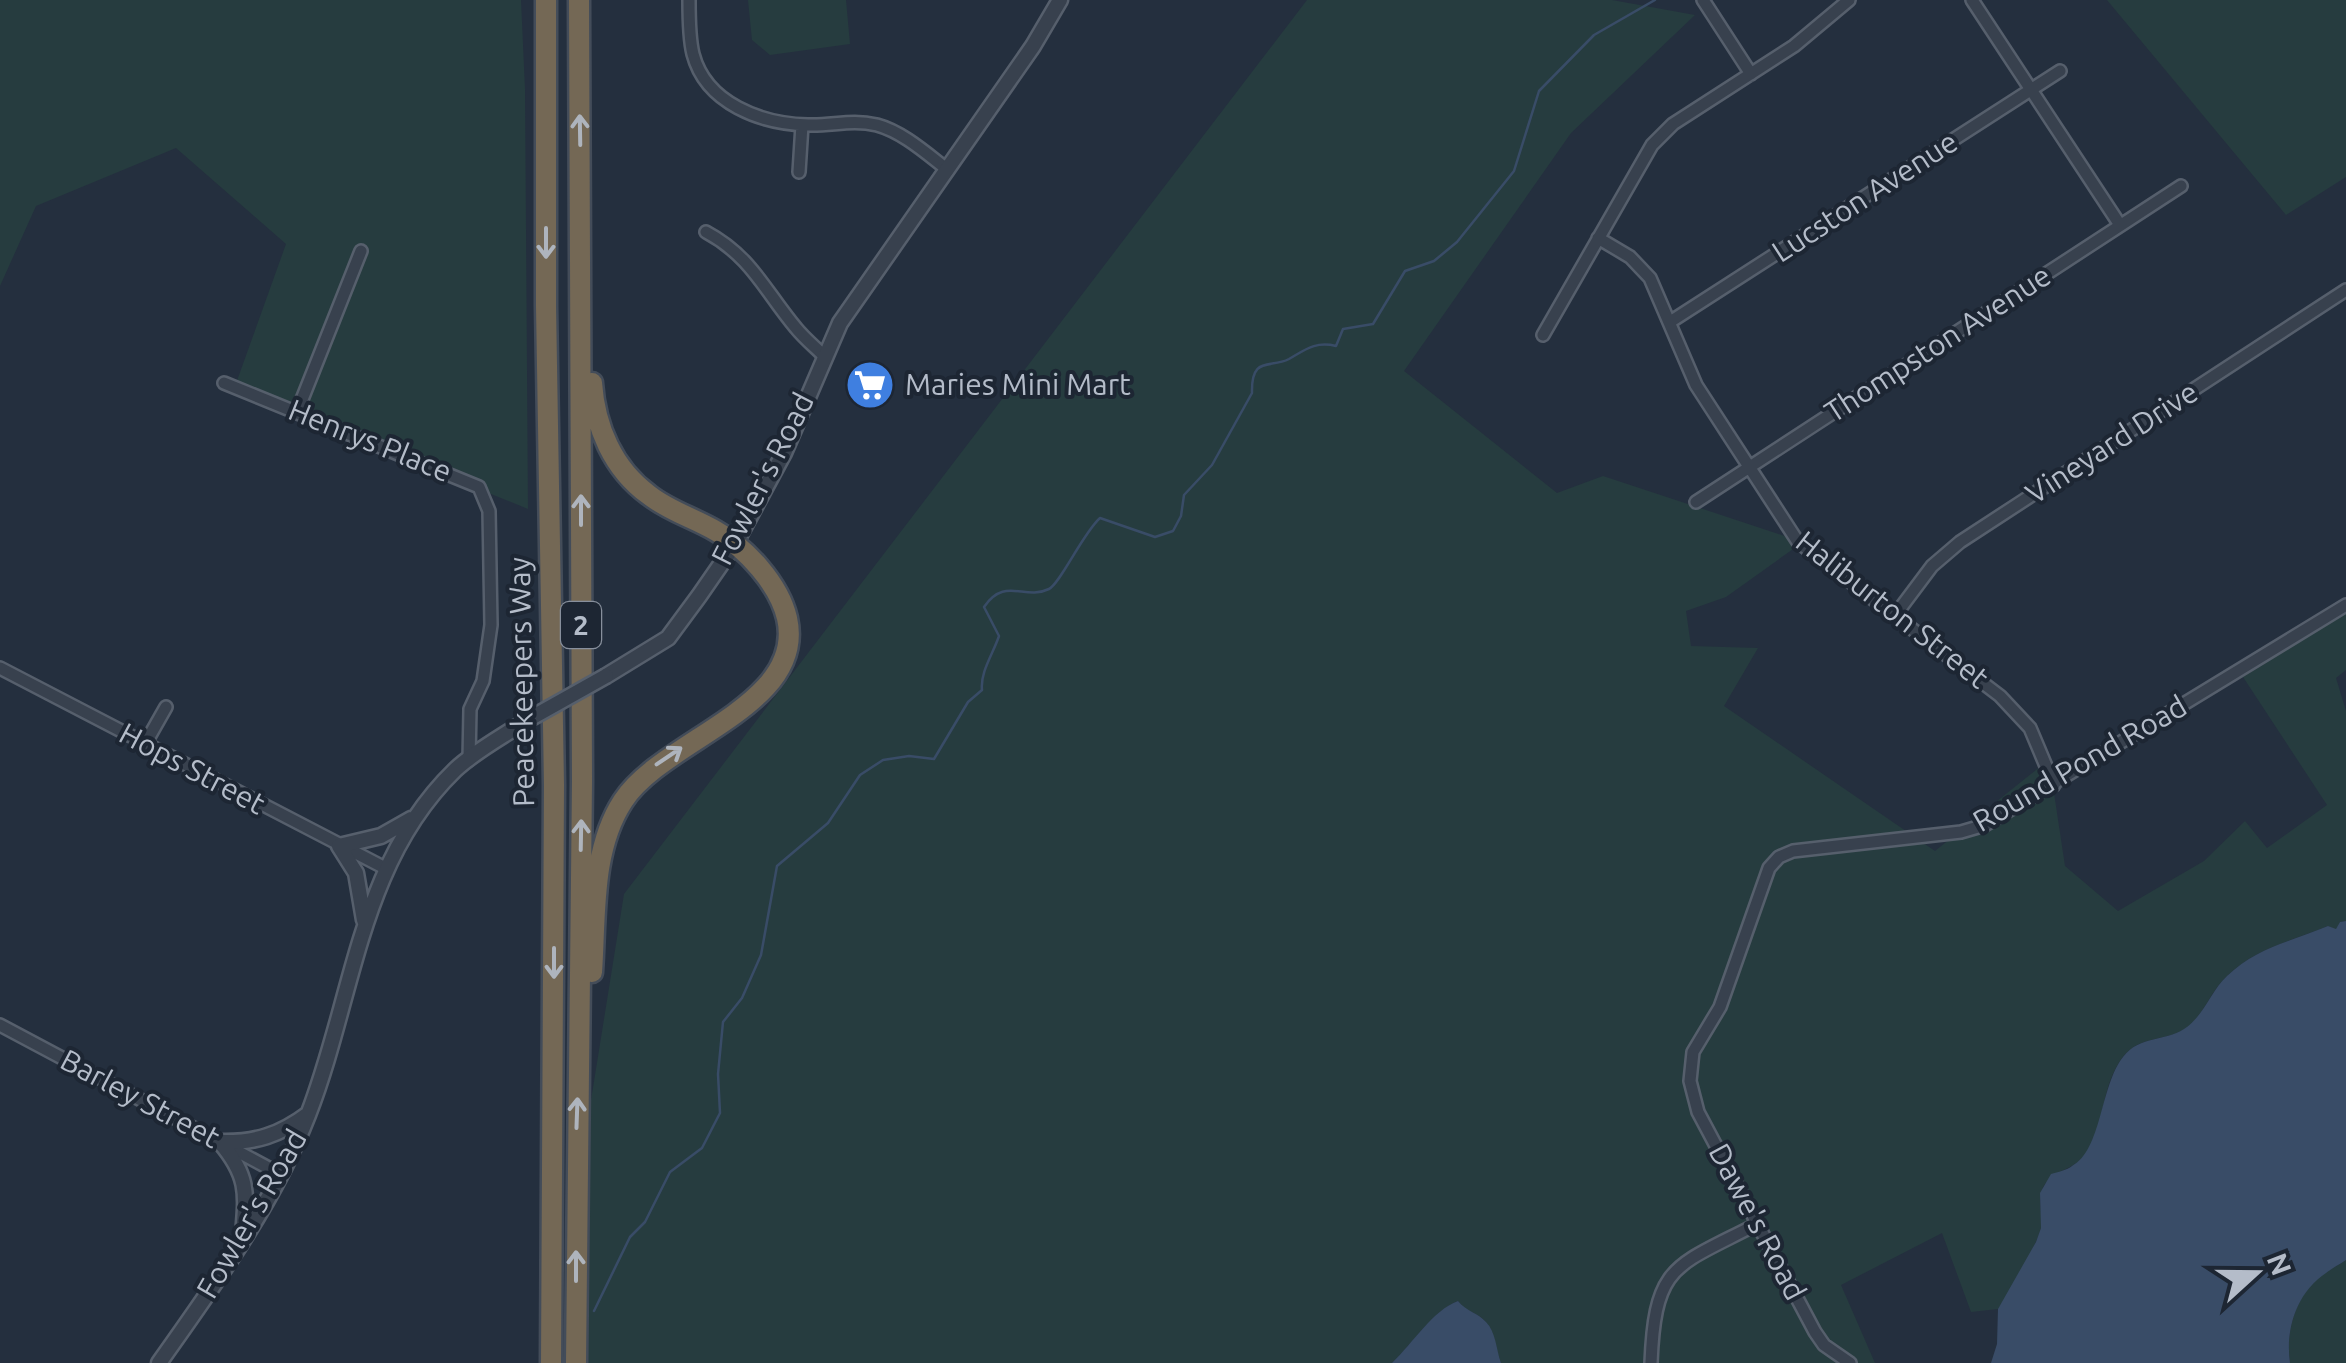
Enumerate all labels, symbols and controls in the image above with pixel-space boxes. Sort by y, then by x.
one-way arrow [570,115,590,148]
street label: Lucston Avenue [1766,124,1963,269]
one-way arrow [536,226,556,258]
street label: Thompston Avenue [1818,258,2057,429]
supermarket icon: Maries Mini Mart [844,359,896,411]
place label: Maries Mini Mart [905,367,1131,401]
street label: Vineyard Drive [2019,374,2204,510]
street label: Fowler's Road [704,387,820,570]
street label: Henrys Place [284,392,457,488]
one-way arrow [572,495,590,528]
street label: Haliburton Street [1790,524,1996,695]
street label: Peacekeepers Way [502,557,540,807]
road number: 2 [561,602,601,648]
street label: Round Pond Road [1967,688,2192,838]
street label: Hops Street [114,716,271,821]
one-way arrow [655,746,683,767]
one-way arrow [572,820,590,852]
one-way arrow [544,946,564,979]
street label: Barley Street [55,1042,226,1154]
one-way arrow [568,1098,587,1130]
street label: Fowler's Road [189,1123,313,1304]
street label: Dawe's Road [1702,1137,1813,1306]
north arrow [2206,1223,2306,1323]
text: N [2262,1249,2298,1279]
one-way arrow [566,1250,586,1282]

